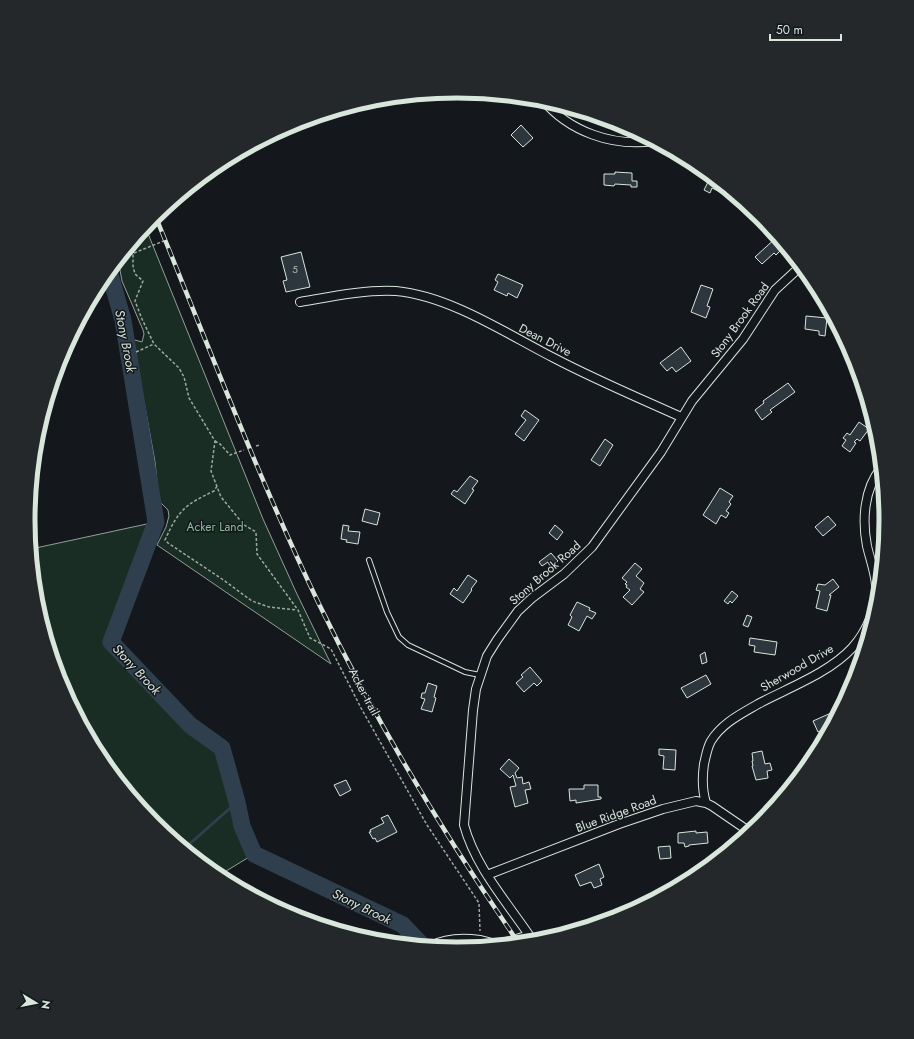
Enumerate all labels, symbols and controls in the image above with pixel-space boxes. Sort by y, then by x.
scale bar [770,16,841,42]
text: 50 m [776,21,803,39]
house number: 5 [292,262,298,277]
street label: Stony Brook Road [706,278,774,362]
water label: Stony Brook [110,308,141,374]
street label: Dean Drive [516,319,574,361]
park label: Acker Land [187,518,243,536]
street label: Stony Brook Road [505,537,585,609]
water label: Stony Brook [108,640,165,699]
street label: Sherwood Drive [757,640,837,696]
street label: Acker trail [344,665,384,719]
street label: Blue Ridge Road [573,791,659,837]
water label: Stony Brook [329,884,395,929]
north arrow [16,983,56,1023]
text: N [37,999,54,1010]

